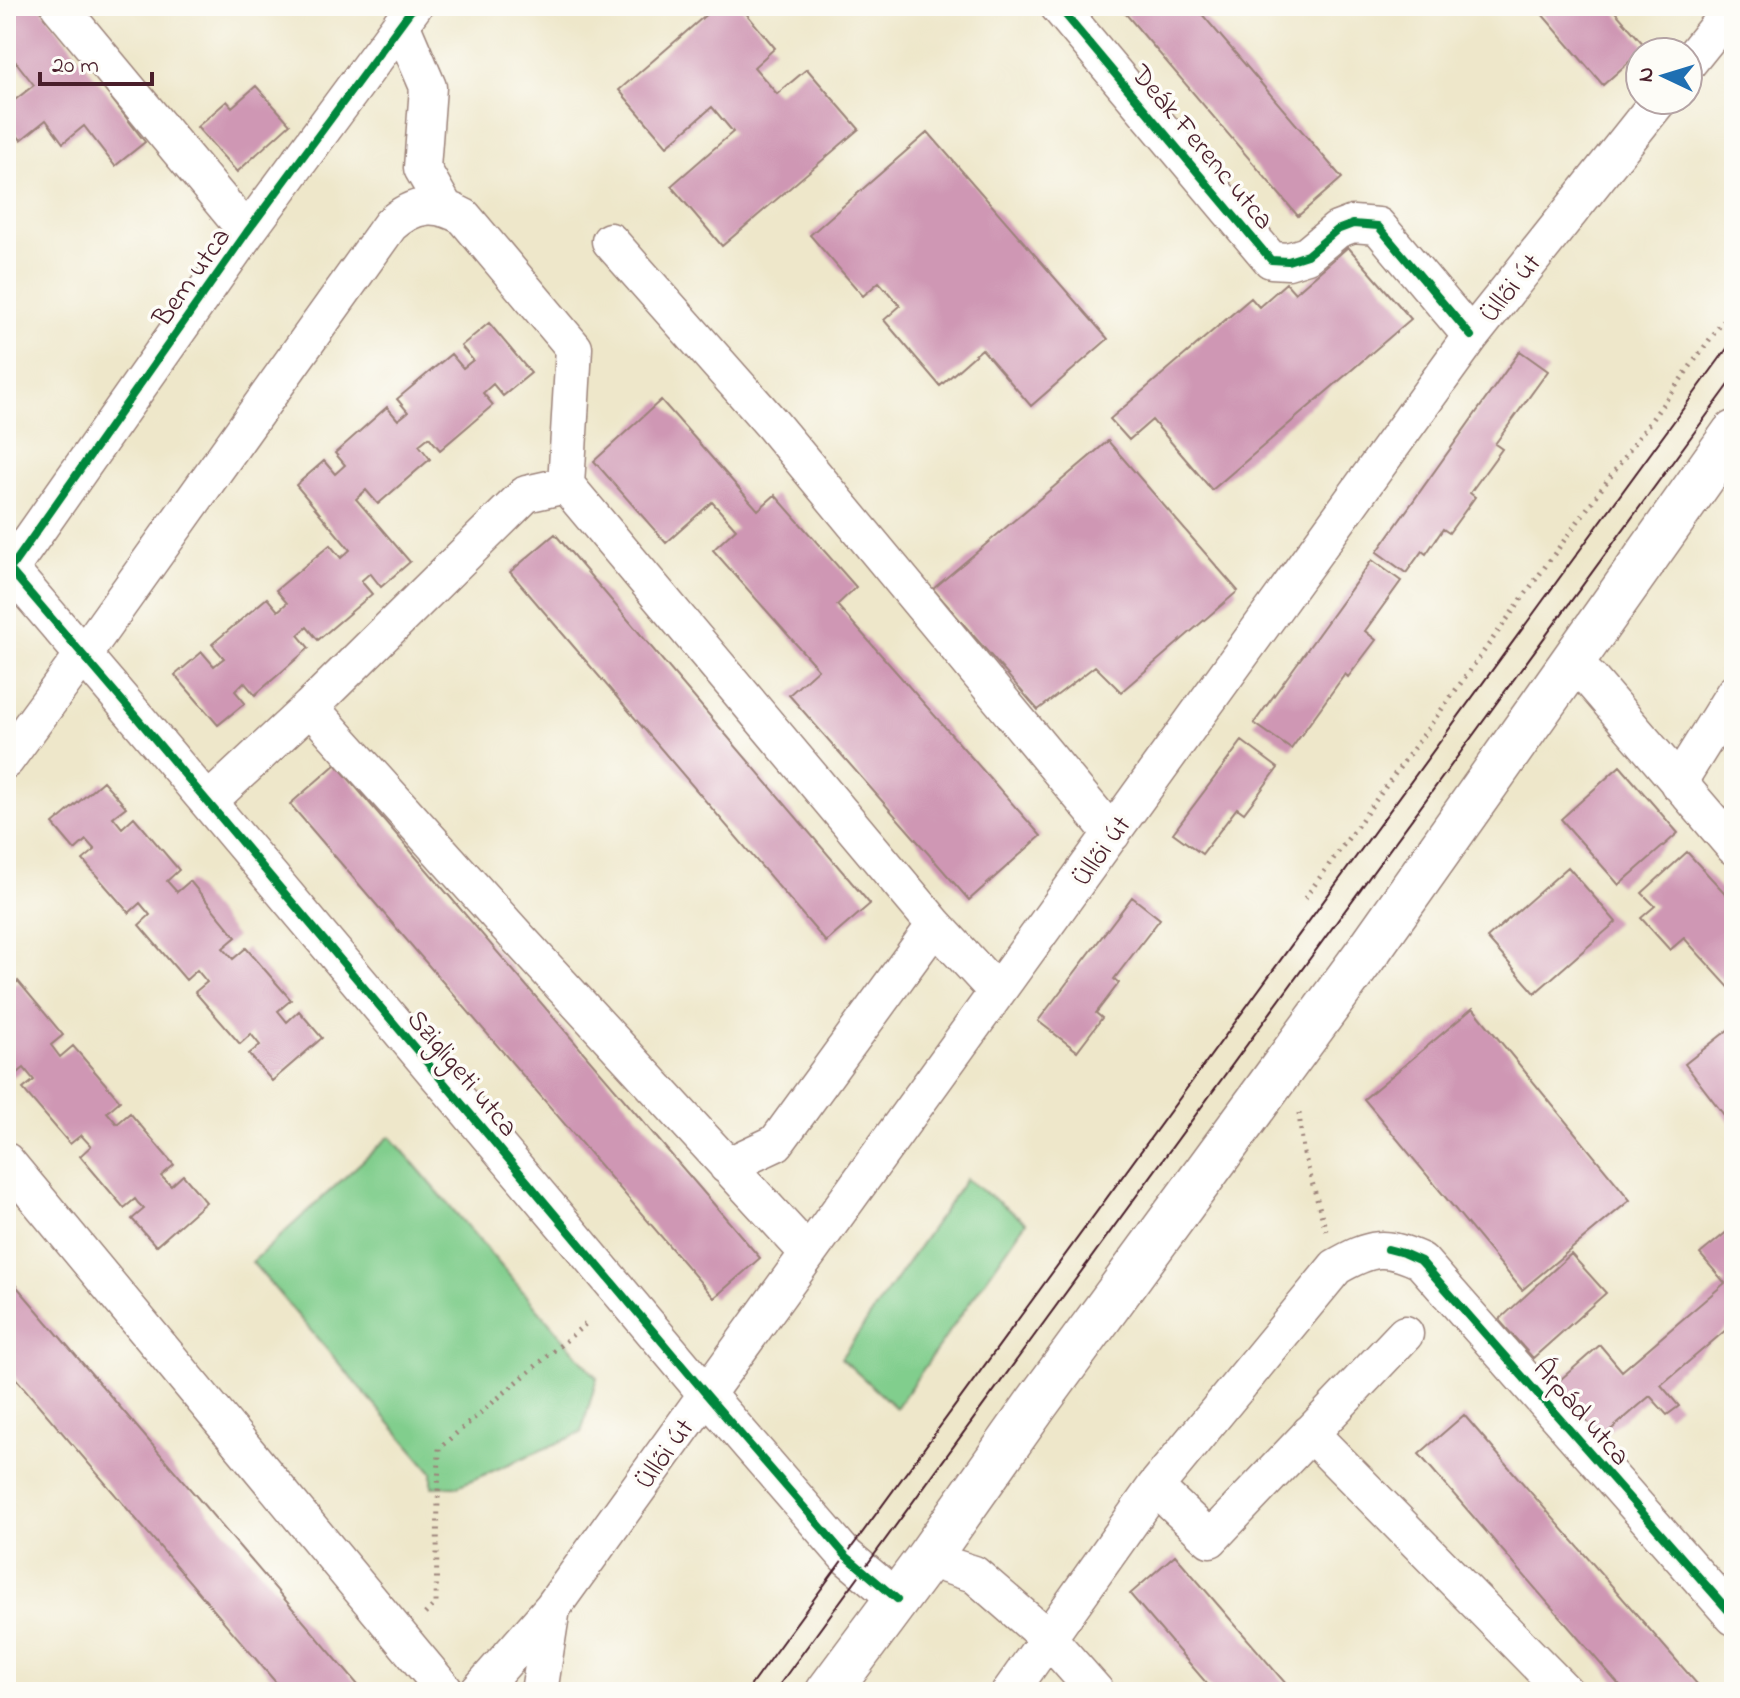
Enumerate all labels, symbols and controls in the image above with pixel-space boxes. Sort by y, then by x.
scale bar [40,36,152,86]
north arrow [1624,36,1704,116]
text: 20 m [52,49,99,84]
street label: Deák Ferenc utca [1119,56,1283,240]
text: N [1631,66,1664,83]
street label: Bem utca [143,220,242,337]
street label: Üllői út [1471,246,1553,333]
street label: Üllői út [1063,808,1143,896]
street label: Szigligeti utca [396,1002,527,1147]
street label: Árpád utca [1522,1350,1639,1476]
street label: Üllői út [626,1411,706,1499]

